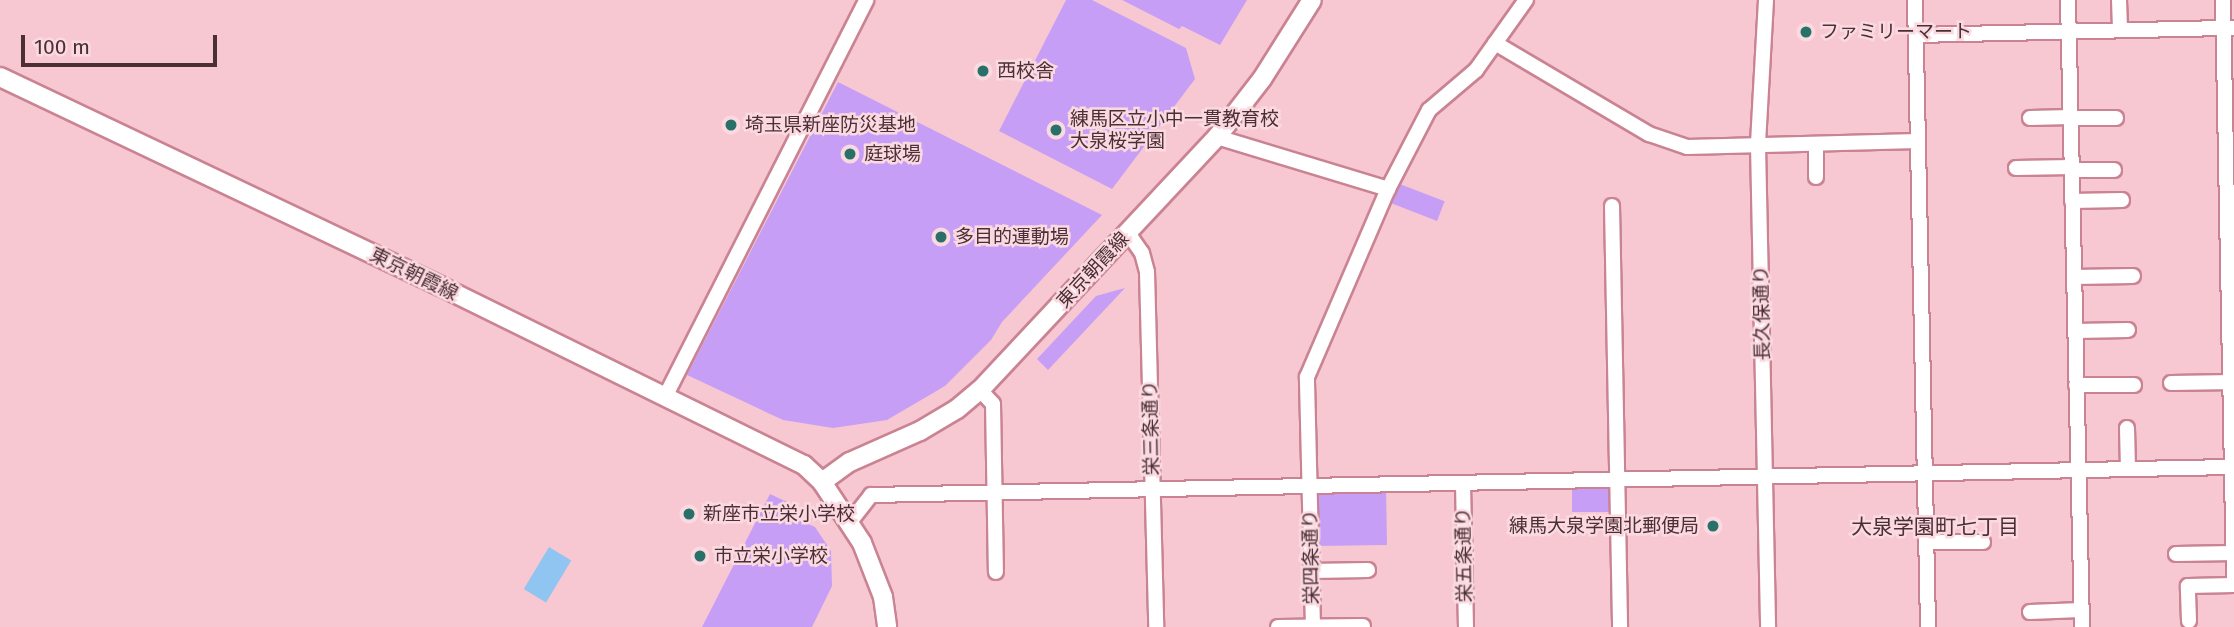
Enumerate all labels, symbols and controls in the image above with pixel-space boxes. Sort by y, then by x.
scale bar [24,21,220,65]
place label: ファミリーマート [1820,21,1972,43]
marker: ファミリーマート [1798,24,1814,40]
text: 100 m [34,34,90,60]
place label: 西校舎 [997,60,1054,82]
marker: 西校舎 [975,63,991,79]
place label: 練馬区立小中一貫教育校 大泉桜学園 [1070,108,1279,152]
place label: 埼玉県新座防災基地 [745,114,916,136]
marker: 埼玉県新座防災基地 [723,117,739,133]
marker: 練馬区立小中一貫教育校 大泉桜学園 [1048,122,1064,138]
place label: 庭球場 [864,143,921,165]
marker: 庭球場 [842,146,858,162]
place label: 多目的運動場 [955,226,1069,248]
street label: 東京朝霞線 [1052,227,1134,313]
marker: 多目的運動場 [933,229,949,245]
street label: 東京朝霞線 [366,243,462,305]
street label: 長久保通り [1750,265,1774,361]
street label: 栄三条通り [1139,380,1163,476]
place label: 新座市立栄小学校 [703,503,855,525]
marker: 新座市立栄小学校 [681,506,697,522]
street label: 栄五条通り [1452,507,1476,603]
street label: 栄四条通り [1299,509,1323,605]
district label: 大泉学園町七丁目 [1851,514,2019,540]
place label: 練馬大泉学園北郵便局 [1509,515,1699,537]
marker: 練馬大泉学園北郵便局 [1705,518,1721,534]
place label: 市立栄小学校 [714,545,828,567]
marker: 市立栄小学校 [692,548,708,564]

